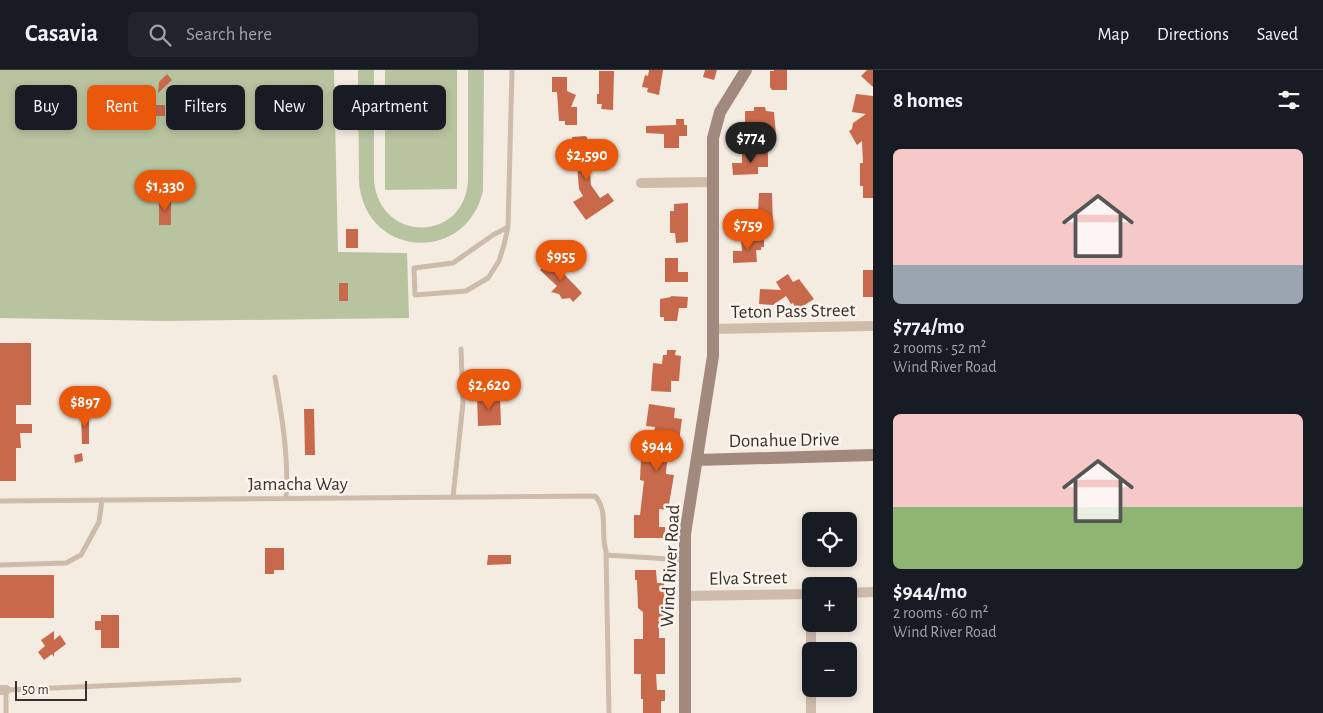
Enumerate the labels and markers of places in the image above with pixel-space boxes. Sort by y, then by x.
pin: $774 [721,122,781,164]
pin: $2,590 [546,138,628,181]
pin: $1,330 [124,170,206,212]
pin: $759 [718,208,778,251]
pin: $955 [531,240,591,282]
pin: $2,620 [448,368,530,411]
pin: $897 [55,386,115,428]
pin: $944 [627,430,687,472]

